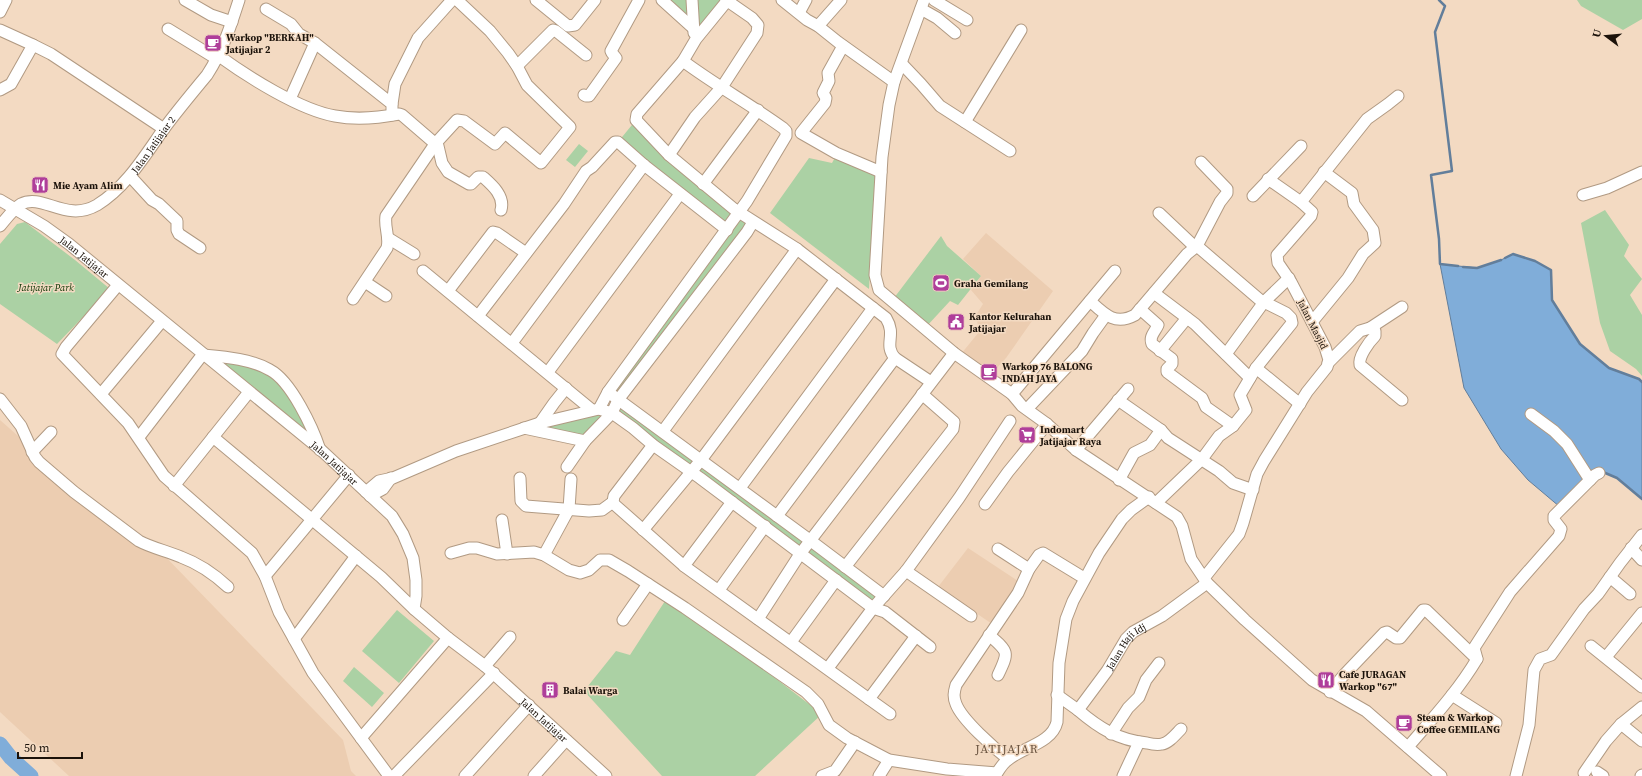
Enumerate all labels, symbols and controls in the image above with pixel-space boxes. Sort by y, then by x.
north arrow [1586,16,1626,56]
text: U [1589,27,1605,39]
place label: Warkop "BERKAH" Jatijajar 2 [225,31,314,56]
cafe icon: Warkop "BERKAH" Jatijajar 2 [203,33,223,53]
street label: Jalan Jatijajar 2 [128,114,178,177]
restaurant icon: Mie Ayam Alim [30,175,50,195]
place label: Mie Ayam Alim [53,179,122,192]
street label: Jalan Jatijajar [56,233,112,282]
sports icon: Graha Gemilang [931,273,951,293]
place label: Graha Gemilang [954,277,1029,290]
park label: Jatijajar Park [16,281,74,294]
street label: Jalan Masjid [1294,296,1331,352]
place label: Kantor Kelurahan Jatijajar [968,310,1052,335]
public building icon: Kantor Kelurahan Jatijajar [946,312,966,332]
place label: Warkop 76 BALONG INDAH JAYA [1002,360,1093,385]
cafe icon: Warkop 76 BALONG INDAH JAYA [979,362,999,382]
place label: Indomart Jatijajar Raya [1039,423,1102,448]
supermarket icon: Indomart Jatijajar Raya [1017,425,1037,445]
street label: Jalan Jatijajar [307,438,361,489]
street label: Jalan Haji Idj [1103,620,1148,673]
place label: Cafe JURAGAN Warkop "67" [1339,668,1406,693]
restaurant icon: Cafe JURAGAN Warkop "67" [1316,670,1336,690]
building icon: Balai Warga [540,680,560,700]
place label: Balai Warga [563,684,618,697]
street label: Jalan Jatijajar [517,695,571,746]
place label: Steam & Warkop Coffee GEMILANG [1417,711,1500,736]
cafe icon: Steam & Warkop Coffee GEMILANG [1394,713,1414,733]
scale bar [18,734,82,760]
text: 50 m [24,740,50,756]
district label: JATIJAJAR [974,741,1039,757]

